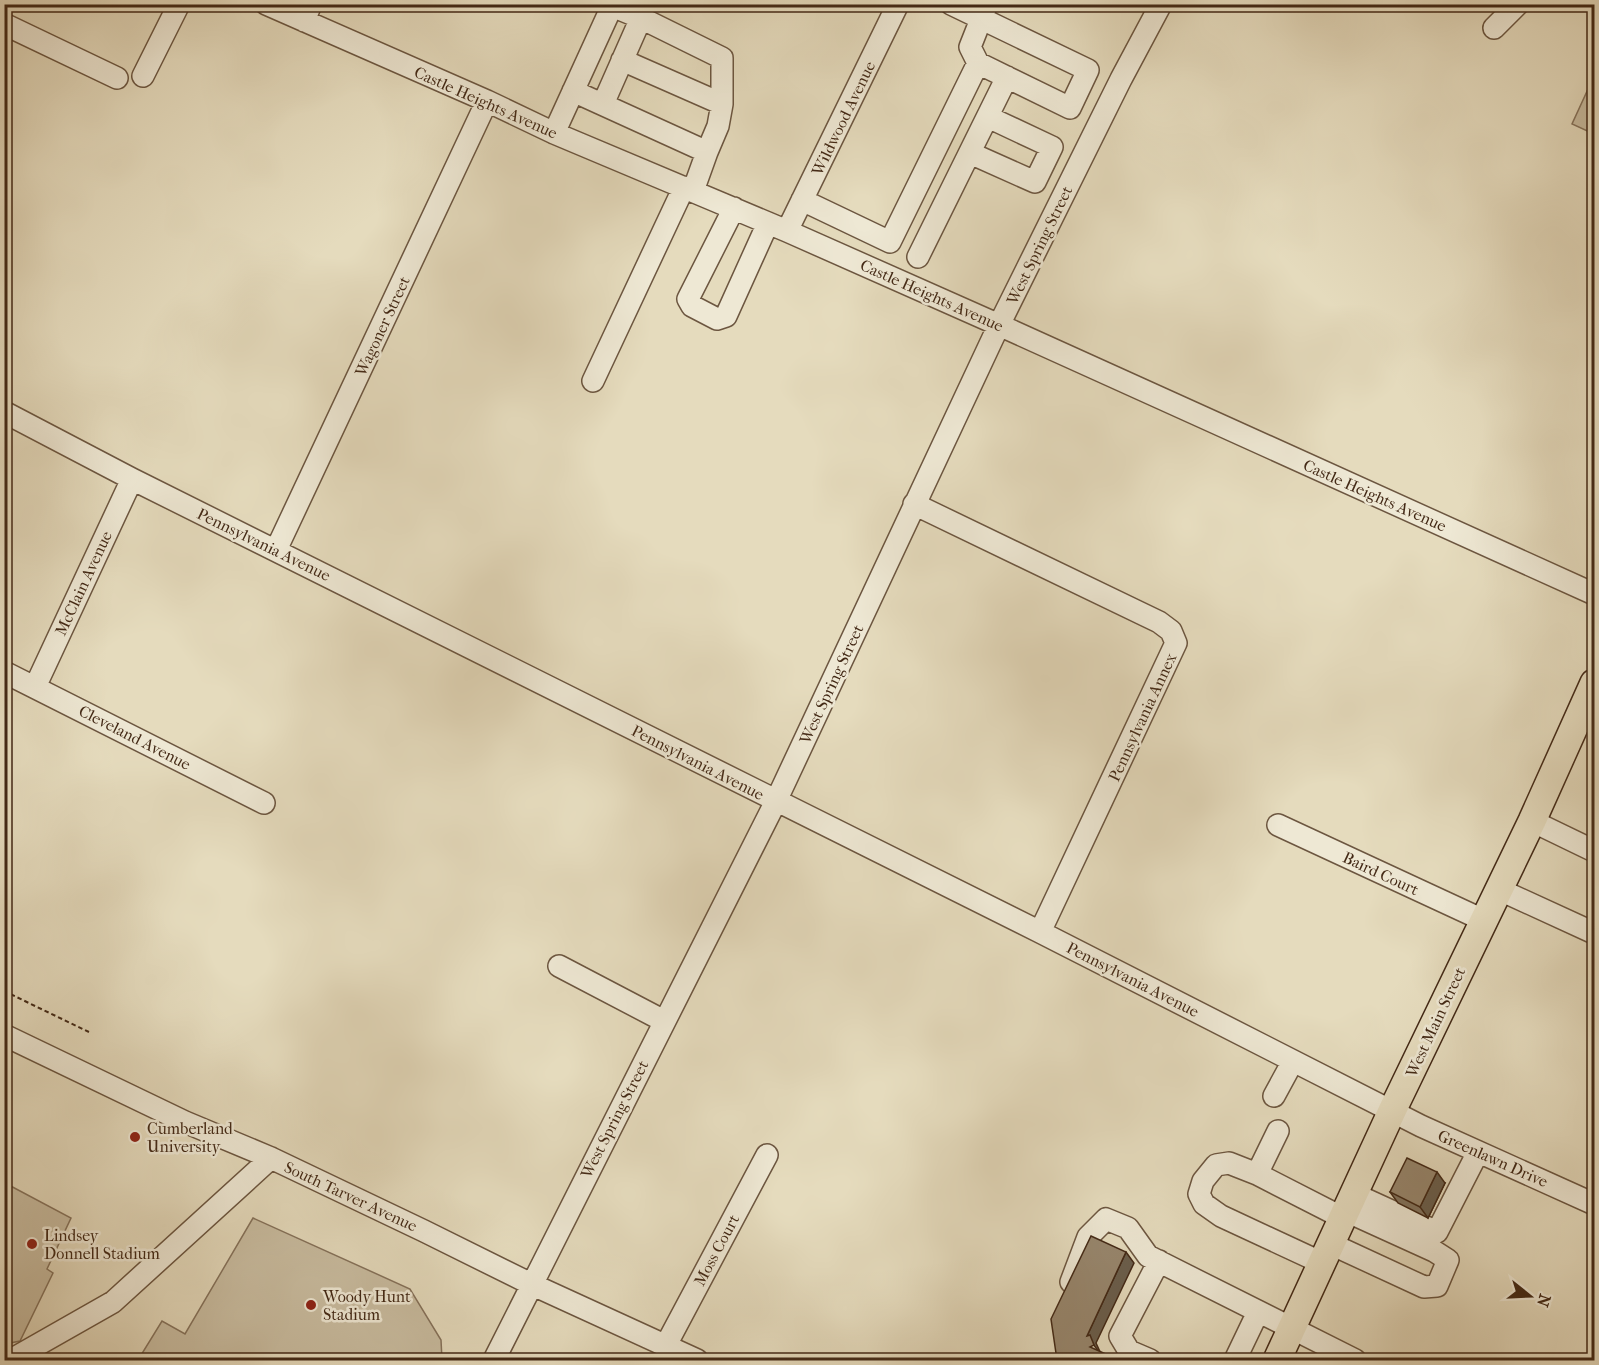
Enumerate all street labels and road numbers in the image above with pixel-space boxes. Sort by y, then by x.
street label: Wildwood Avenue [807,58,879,179]
street label: Castle Heights Avenue [411,62,560,143]
street label: West Spring Street [1002,183,1076,308]
street label: Castle Heights Avenue [857,255,1006,336]
street label: Wagoner Street [351,273,414,380]
street label: Castle Heights Avenue [1300,455,1449,536]
street label: Pennsylvania Avenue [194,504,334,585]
street label: McClain Avenue [51,528,116,639]
street label: West Spring Street [795,621,868,748]
street label: Pennsylvania Annex [1104,649,1181,784]
street label: Cleveland Avenue [76,701,194,774]
street label: Pennsylvania Avenue [628,721,767,804]
street label: Baird Court [1340,848,1422,899]
street label: Pennsylvania Avenue [1063,938,1202,1021]
street label: West Main Street [1401,964,1469,1081]
street label: West Spring Street [576,1057,652,1182]
street label: Greenlawn Drive [1435,1126,1551,1191]
street label: South Tarver Avenue [281,1157,420,1236]
street label: Moss Court [690,1211,743,1289]

